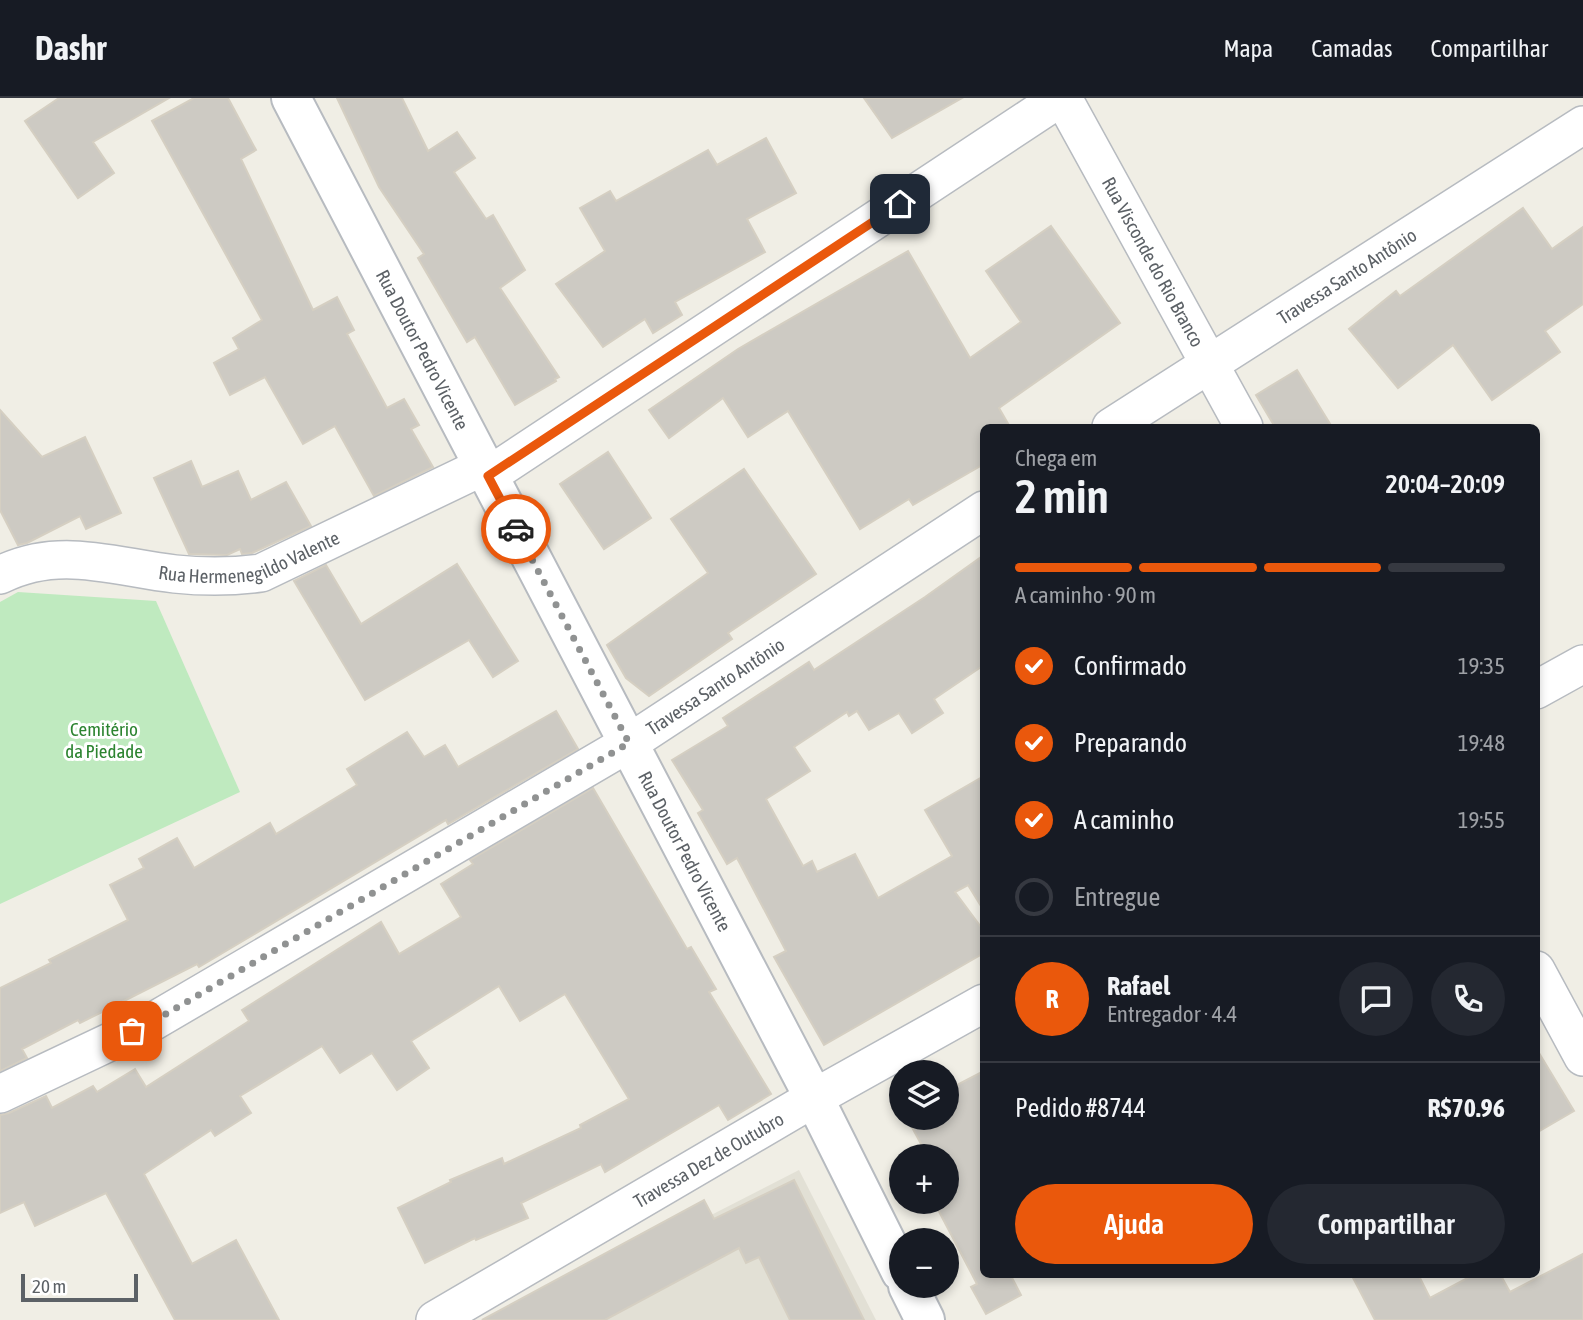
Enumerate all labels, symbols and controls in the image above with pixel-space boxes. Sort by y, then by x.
text: Dashr [35,29,106,67]
text: Mapa [1223,35,1273,62]
text: Camadas [1311,35,1393,62]
text: Compartilhar [1431,35,1548,62]
street label: Rua Visconde do Rio Branco [1098,173,1209,351]
pin [870,174,930,234]
icon: home [881,185,919,223]
street label: Travessa Santo Antônio [1273,224,1420,329]
street label: Rua Doutor Pedro Vicente [372,266,474,433]
text: Chega em [1015,445,1097,471]
text: 20:04–20:09 [1386,469,1505,499]
text: 2 min [1015,470,1109,523]
courier [481,494,551,564]
icon: car [497,510,535,548]
street label: Rua Hermenegildo Valente [157,526,343,587]
text: A caminho · 90 m [1015,582,1156,608]
street label: Travessa Santo Antônio [642,633,789,740]
icon: check [1015,647,1053,685]
text: Confirmado [1074,651,1187,681]
text: 19:35 [1458,653,1505,679]
park label: Cemitério da Piedade [65,718,143,762]
icon: check [1015,724,1053,762]
text: Preparando [1074,728,1187,758]
text: 19:48 [1458,730,1505,756]
street label: Rua Doutor Pedro Vicente [634,767,736,935]
icon: check [1015,801,1053,839]
text: A caminho [1074,805,1174,835]
text: 19:55 [1458,807,1505,833]
text: Entregue [1074,882,1160,912]
button: chat [1339,962,1413,1036]
button: phone [1431,962,1505,1036]
text: Rafael [1107,971,1170,1001]
text: R [1045,984,1059,1014]
pin [102,1001,162,1061]
text: Entregador · 4.4 [1107,1001,1237,1027]
icon: bag [113,1012,151,1050]
map controls [889,1060,959,1298]
button: layers [889,1060,959,1130]
text: Pedido #8744 [1015,1093,1146,1123]
text: R$70.96 [1428,1093,1505,1123]
street label: Travessa Dez de Outubro [630,1107,787,1212]
button: + [889,1144,959,1214]
button: Ajuda [1015,1184,1253,1264]
button: Compartilhar [1267,1184,1505,1264]
button: − [889,1228,959,1298]
scale bar [21,1271,138,1303]
text: 20 m [32,1275,66,1297]

